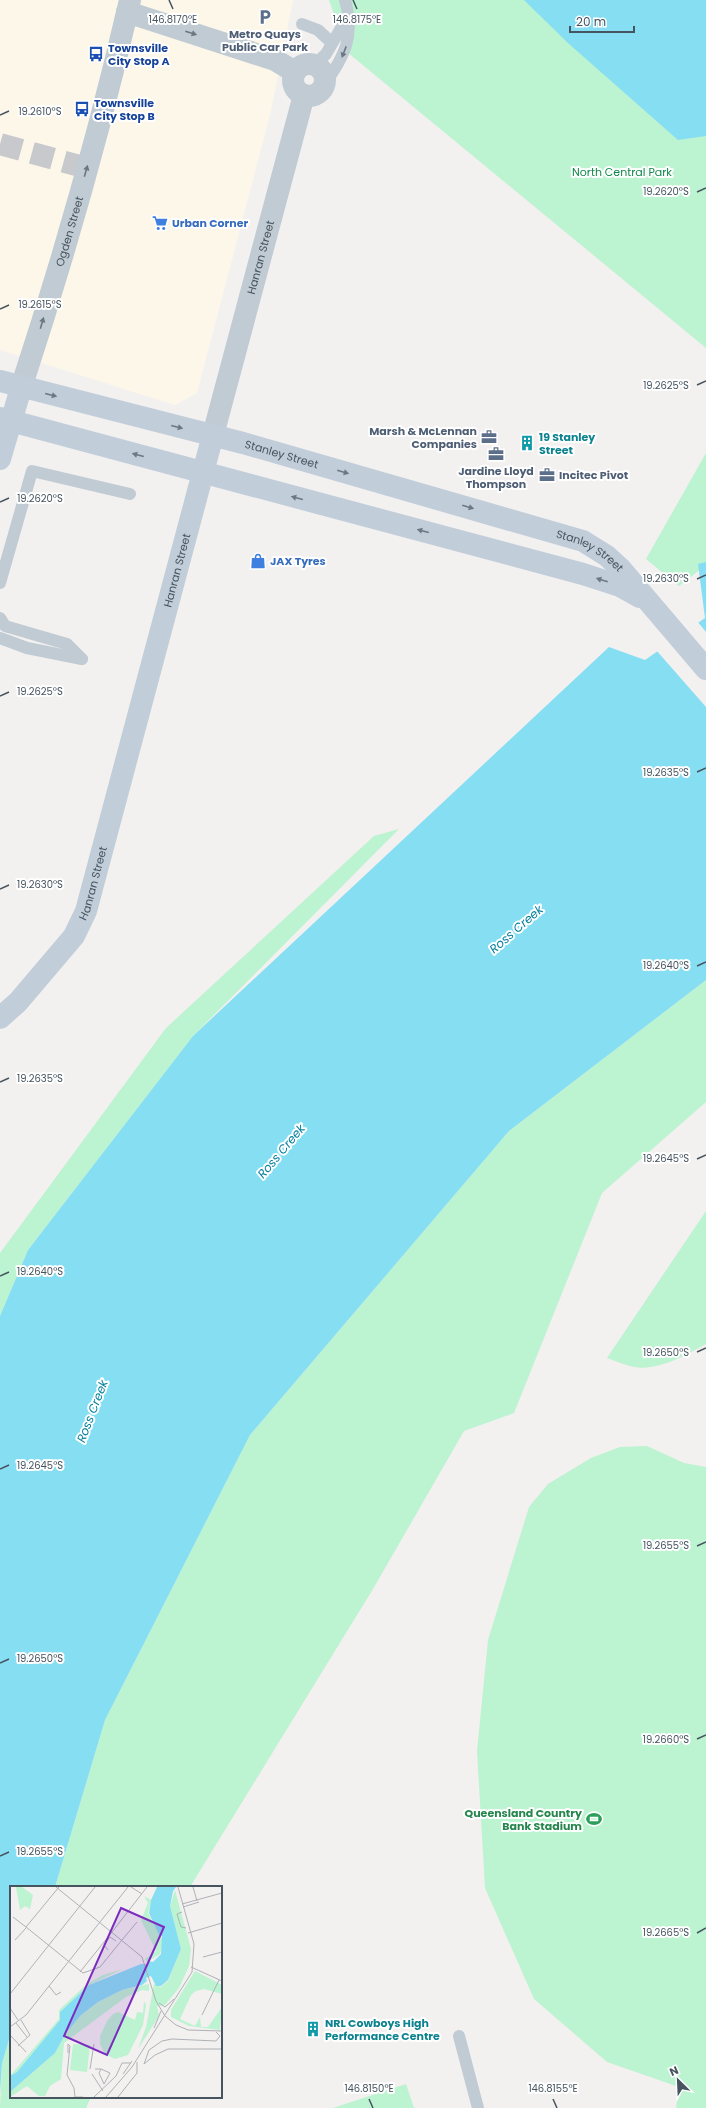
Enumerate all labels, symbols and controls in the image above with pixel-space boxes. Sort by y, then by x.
parking icon: Metro Quays Public Car Park [256,8,274,26]
scale bar [570,8,634,34]
text: 146.8170°E [149,12,197,27]
text: 146.8175°E [333,12,381,27]
text: 20 m [576,13,606,30]
place label: Metro Quays Public Car Park [222,26,308,55]
one-way arrow [185,30,197,36]
place label: Townsville City Stop A [108,40,170,69]
bus stop icon: Townsville City Stop A [87,45,105,63]
one-way arrow [340,47,346,59]
place label: Townsville City Stop B [94,95,155,124]
bus stop icon: Townsville City Stop B [73,100,91,118]
text: 19.2610°S [18,104,62,119]
park label: North Central Park [572,164,672,180]
one-way arrow [83,165,89,177]
text: 19.2620°S [643,184,689,199]
street label: Ogden Street [52,194,87,268]
supermarket icon: Urban Corner [151,214,169,232]
place label: Urban Corner [172,215,248,231]
street label: Hanran Street [243,219,278,296]
text: 19.2615°S [18,297,62,312]
one-way arrow [39,317,45,329]
text: 19.2625°S [643,378,689,393]
one-way arrow [45,392,57,398]
place label: Marsh & McLennan Companies [369,423,477,452]
one-way arrow [171,424,184,430]
office icon: Marsh & McLennan Companies [480,428,498,446]
place label: 19 Stanley Street [539,429,595,458]
building icon: 19 Stanley Street [518,434,536,452]
street label: Stanley Street [243,436,320,472]
office icon: Jardine Lloyd Thompson [487,445,505,463]
one-way arrow [132,452,144,458]
place label: Jardine Lloyd Thompson [458,463,534,492]
office icon: Incitec Pivot [538,466,556,484]
place label: Incitec Pivot [559,467,629,483]
one-way arrow [337,469,349,475]
text: 19.2620°S [17,491,63,506]
one-way arrow [291,495,303,501]
one-way arrow [463,504,475,510]
street label: Stanley Street [554,526,628,575]
one-way arrow [416,528,429,534]
street label: Hanran Street [159,532,194,609]
shop icon: JAX Tyres [249,552,267,570]
place label: JAX Tyres [270,553,326,569]
text: 19.2630°S [643,571,689,586]
one-way arrow [596,577,608,583]
text: 19.2625°S [17,684,63,699]
text: 19.2635°S [643,765,689,780]
street label: Hanran Street [75,845,111,923]
text: 19.2630°S [17,877,63,892]
water label: Ross Creek [486,900,547,957]
text: 19.2640°S [643,958,689,973]
text: 19.2635°S [17,1071,63,1086]
water label: Ross Creek [253,1120,309,1182]
text: 19.2645°S [643,1151,689,1166]
text: 19.2640°S [17,1264,63,1279]
text: 19.2650°S [643,1345,689,1360]
water label: Ross Creek [72,1376,112,1445]
text: 19.2645°S [17,1458,63,1473]
text: 19.2655°S [643,1538,689,1553]
text: 19.2650°S [17,1651,63,1666]
text: 19.2660°S [643,1732,689,1747]
place label: Queensland Country Bank Stadium [465,1805,582,1834]
sports icon: Queensland Country Bank Stadium [585,1810,603,1828]
text: 19.2655°S [17,1844,63,1859]
inset map [10,1886,222,2098]
text: 19.2665°S [643,1925,689,1940]
place label: NRL Cowboys High Performance Centre [325,2015,440,2044]
building icon: NRL Cowboys High Performance Centre [304,2020,322,2038]
north arrow [658,2060,698,2100]
text: N [667,2062,681,2080]
text: 146.8150°E [344,2081,394,2096]
text: 146.8155°E [528,2081,578,2096]

